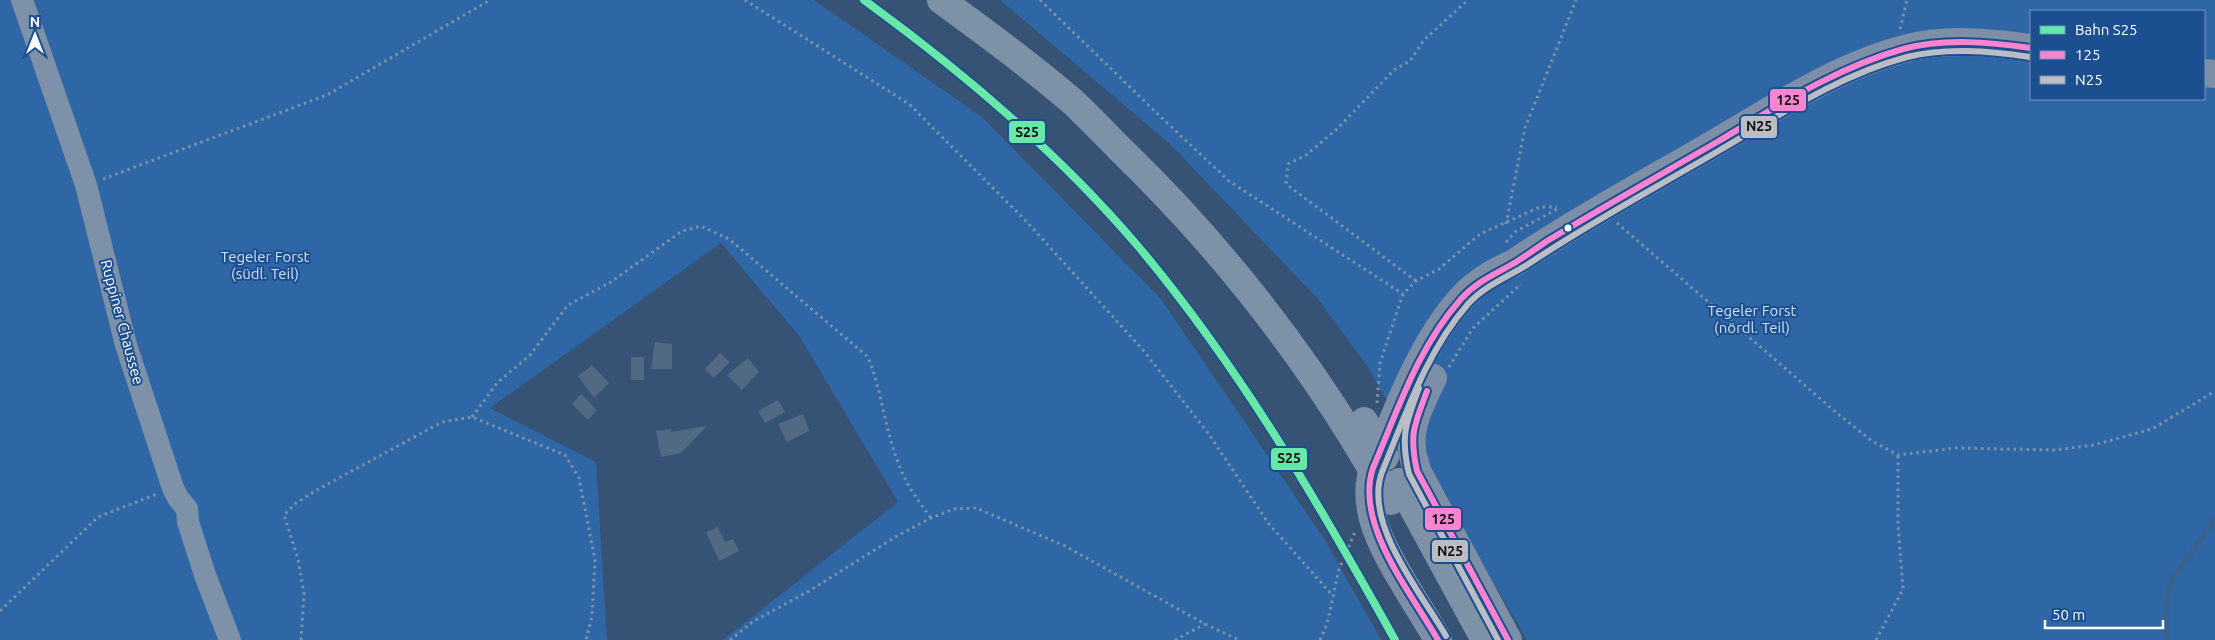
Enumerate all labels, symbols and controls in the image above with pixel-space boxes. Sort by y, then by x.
north arrow [10,10,60,60]
legend [2030,10,2205,100]
text: N [30,14,40,30]
text: Bahn S25 [2075,21,2138,38]
text: 125 [2075,46,2100,63]
text: N25 [2075,71,2103,88]
line badge: 125 [1769,88,1807,112]
text: 125 [1776,92,1800,108]
line badge: N25 [1740,115,1778,139]
text: N25 [1746,118,1772,134]
line badge: S25 [1008,120,1046,144]
text: S25 [1015,124,1039,140]
unlabelled marker [1563,223,1573,233]
park label: Tegeler Forst (südl. Teil) [221,248,310,282]
street label: Ruppiner Chaussee [98,258,147,386]
park label: Tegeler Forst (nördl. Teil) [1708,302,1797,336]
line badge: S25 [1270,447,1308,471]
text: S25 [1277,450,1301,466]
line badge: 125 [1424,507,1462,531]
text: 125 [1431,511,1455,527]
line badge: N25 [1431,539,1469,563]
text: N25 [1437,543,1463,559]
scale bar [2045,598,2162,630]
text: 50 m [2052,606,2085,623]

